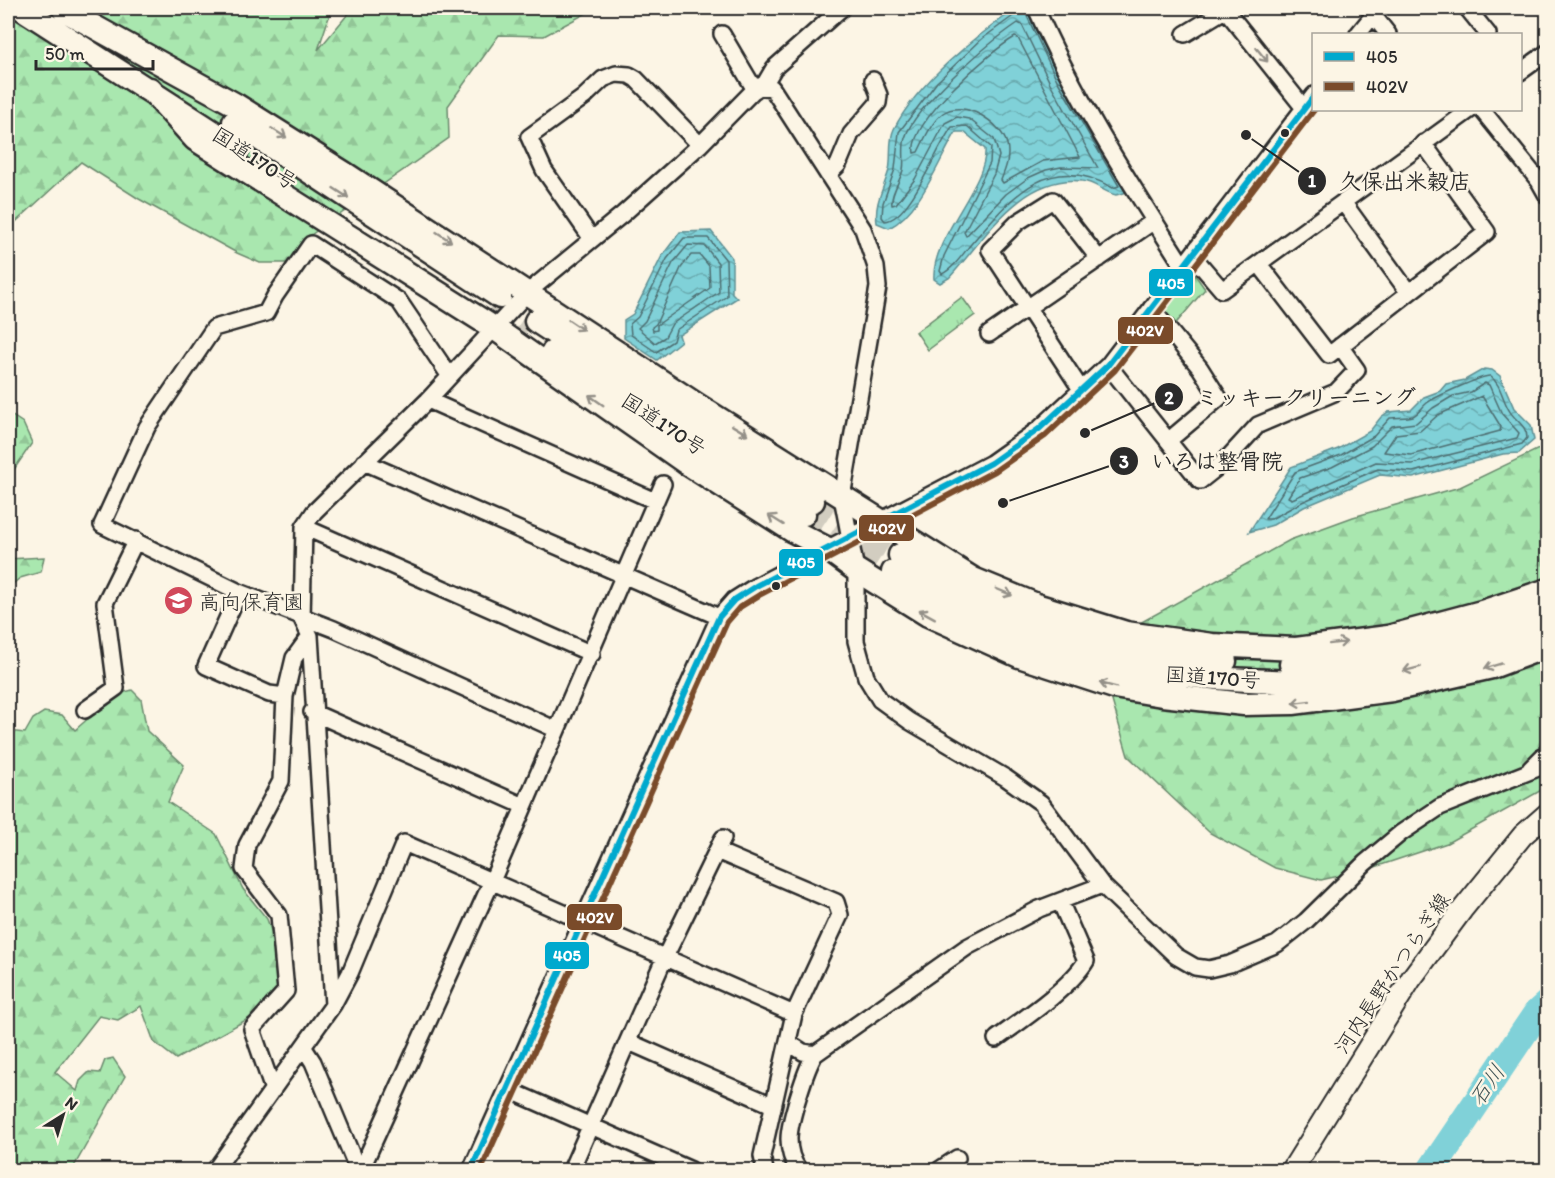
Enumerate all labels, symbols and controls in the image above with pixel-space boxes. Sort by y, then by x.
scale bar [36,33,153,71]
legend [1312,33,1522,111]
text: 50 m [45,43,85,65]
one-way arrow [1255,46,1268,62]
text: 405 [1366,46,1397,68]
text: 402V [1366,76,1408,98]
street label: 国道170号 [208,121,302,195]
one-way arrow [270,127,287,139]
unlabelled marker [1279,127,1291,139]
callout: 久保出米穀店 [1297,161,1483,201]
text: 久保出米穀店 [1339,168,1471,195]
text: 1 [1308,170,1317,192]
one-way arrow [332,187,349,199]
one-way arrow [435,231,452,243]
line badge: 405 [1148,268,1194,297]
text: 405 [1157,274,1186,293]
line badge: 402V [1117,316,1174,345]
one-way arrow [567,319,584,331]
text: 402V [1126,321,1164,340]
callout: ミッキークリーニング [1154,377,1428,417]
text: ミッキークリーニング [1196,384,1416,411]
street label: 国道170号 [617,387,711,461]
text: 2 [1164,387,1174,409]
one-way arrow [588,394,605,406]
one-way arrow [731,425,748,437]
callout: いろは整骨院 [1109,441,1295,481]
text: いろは整骨院 [1151,448,1283,475]
text: 3 [1119,451,1129,473]
one-way arrow [767,513,784,526]
line badge: 402V [858,514,915,542]
text: 402V [868,519,906,538]
line badge: 405 [778,548,824,577]
text: 405 [787,553,816,572]
unlabelled marker [770,580,782,592]
school or university icon: 高向保育園 [162,585,194,617]
one-way arrow [994,586,1012,598]
place label: 高向保育園 [199,589,304,614]
one-way arrow [919,608,936,620]
one-way arrow [1327,638,1347,649]
street label: 国道170号 [1164,661,1262,693]
one-way arrow [1484,662,1503,673]
one-way arrow [1403,663,1422,675]
one-way arrow [1099,678,1118,690]
one-way arrow [1292,697,1312,708]
street label: 河内長野かつらぎ線 [1329,888,1455,1058]
line badge: 402V [566,903,623,931]
text: 402V [576,908,614,927]
line badge: 405 [544,941,590,970]
text: 405 [553,946,582,965]
water label: 石川 [1463,1059,1511,1111]
north arrow [33,1085,93,1145]
text: N [62,1093,82,1114]

